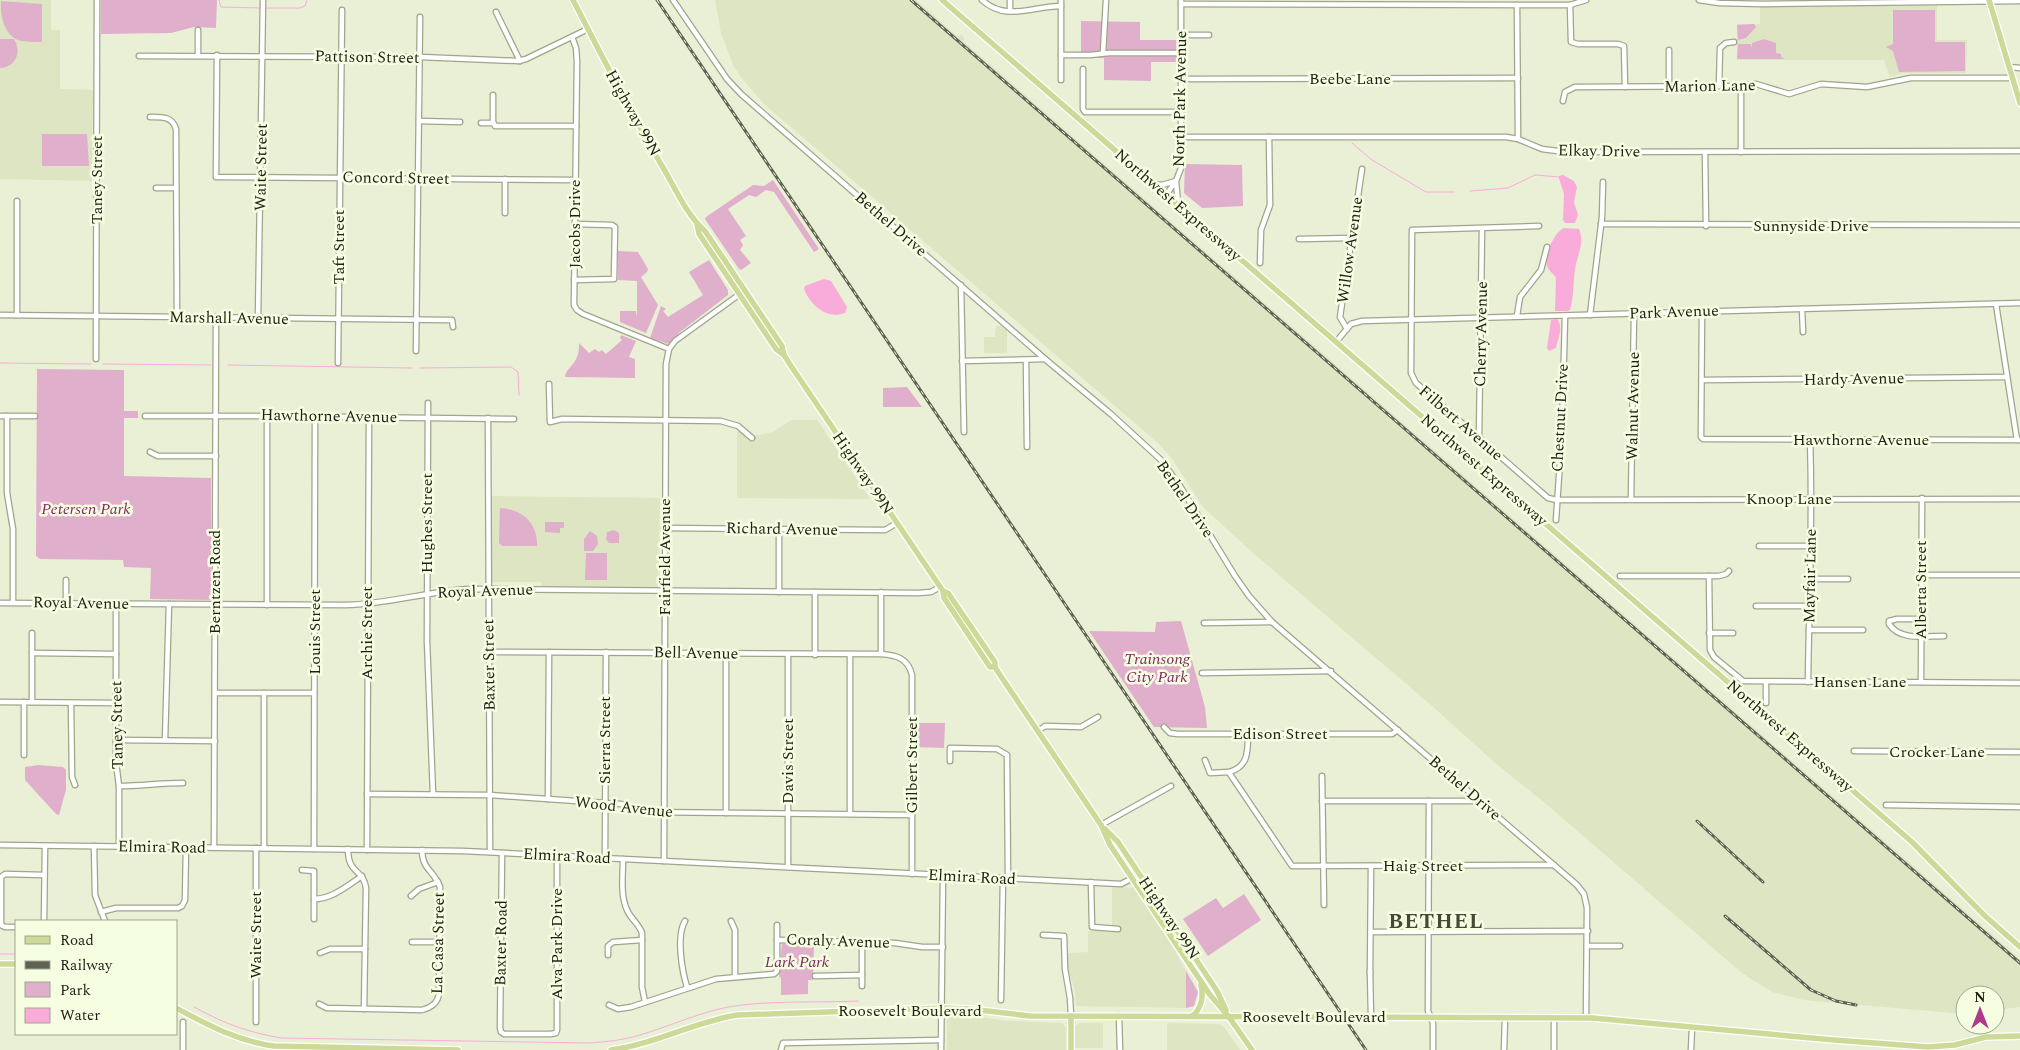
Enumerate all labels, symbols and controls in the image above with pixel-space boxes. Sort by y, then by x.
street label: North Park Avenue [1167,31,1193,167]
street label: Pattison Street [314,44,420,70]
street label: Highway 99N [599,65,667,161]
street label: Beebe Lane [1309,67,1391,91]
street label: Marion Lane [1664,73,1756,99]
street label: Waite Street [248,123,274,211]
street label: Taney Street [85,135,109,224]
street label: Elkay Drive [1558,138,1640,164]
street label: Northwest Expressway [1109,143,1248,268]
street label: Concord Street [342,165,450,191]
street label: Jacobs Drive [563,180,587,268]
street label: Bethel Drive [850,186,932,262]
street label: Willow Avenue [1331,195,1369,305]
street label: Taft Street [327,209,351,284]
street label: Sunnyside Drive [1753,214,1869,238]
street label: Cherry Avenue [1468,281,1494,387]
street label: Park Avenue [1629,298,1719,326]
street label: Marshall Avenue [169,305,289,331]
street label: Walnut Avenue [1620,352,1646,460]
street label: Chestnut Drive [1545,363,1575,473]
street label: Hardy Avenue [1804,366,1904,392]
street label: Filbert Avenue [1414,380,1508,466]
street label: Hawthorne Avenue [260,403,398,429]
street label: Northwest Expressway [1415,408,1554,533]
street label: Highway 99N [826,427,900,519]
street label: Hawthorne Avenue [1793,428,1929,452]
street label: Bethel Drive [1150,455,1220,543]
street label: Hughes Street [415,472,439,573]
street label: Knoop Lane [1746,487,1832,511]
park label: Petersen Park [41,497,131,521]
street label: Fairfield Avenue [653,498,677,616]
street label: Richard Avenue [726,516,838,542]
street label: Mayfair Lane [1797,529,1823,623]
street label: Berntzen Road [203,530,227,634]
street label: Alberta Street [1909,540,1933,640]
street label: Royal Avenue [437,577,533,605]
street label: Archie Street [355,586,379,680]
street label: Louis Street [303,589,327,675]
street label: Royal Avenue [33,590,129,616]
street label: Baxter Street [476,618,502,711]
street label: Bell Avenue [653,640,739,666]
park label: Trainsong City Park [1124,647,1191,689]
street label: Hansen Lane [1813,670,1907,694]
street label: Northwest Expressway [1721,674,1860,799]
street label: Taney Street [104,680,130,770]
street label: Sierra Street [593,696,617,784]
street label: Gilbert Street [900,716,924,813]
street label: Davis Street [776,718,800,804]
street label: Edison Street [1232,722,1328,746]
street label: Crocker Lane [1889,740,1985,764]
street label: Bethel Drive [1424,750,1506,826]
street label: Wood Avenue [574,790,674,824]
street label: Elmira Road [118,834,206,860]
street label: Elmira Road [522,842,612,870]
street label: Haig Street [1383,854,1464,878]
street label: Elmira Road [927,863,1017,891]
street label: Highway 99N [1132,872,1206,964]
street label: Alva Park Drive [545,888,569,1000]
street label: Waite Street [244,891,268,979]
street label: La Casa Street [425,891,451,994]
street label: Baxter Road [488,900,514,986]
district label: BETHEL [1388,906,1484,938]
legend [15,920,178,1035]
street label: Coraly Avenue [786,927,890,955]
text: Road [60,929,94,952]
park label: Lark Park [765,950,830,974]
text: Railway [60,954,113,977]
text: Park [60,979,91,1002]
north arrow [1955,985,2005,1035]
text: N [1974,987,1986,1008]
street label: Roosevelt Boulevard [838,999,982,1023]
text: Water [60,1004,100,1027]
street label: Roosevelt Boulevard [1242,1005,1386,1029]

